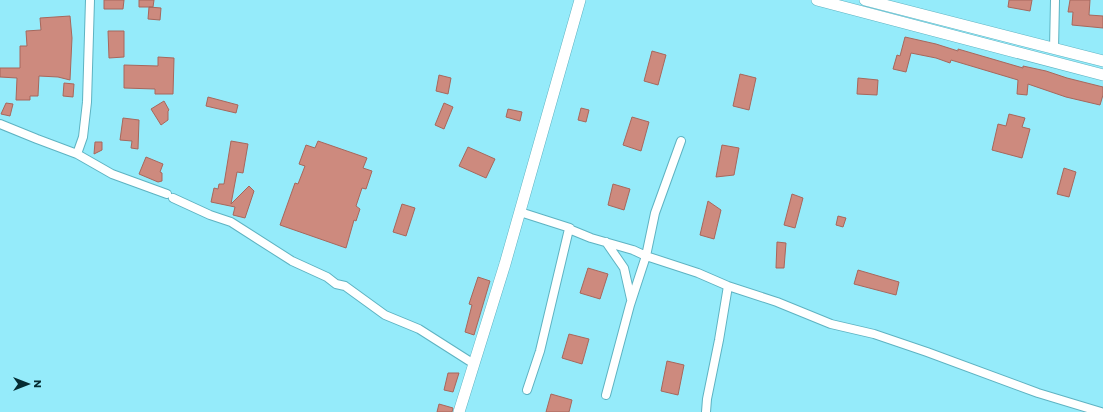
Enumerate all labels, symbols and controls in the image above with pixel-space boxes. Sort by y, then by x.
north arrow [8,364,48,404]
text: N [30,380,46,388]

